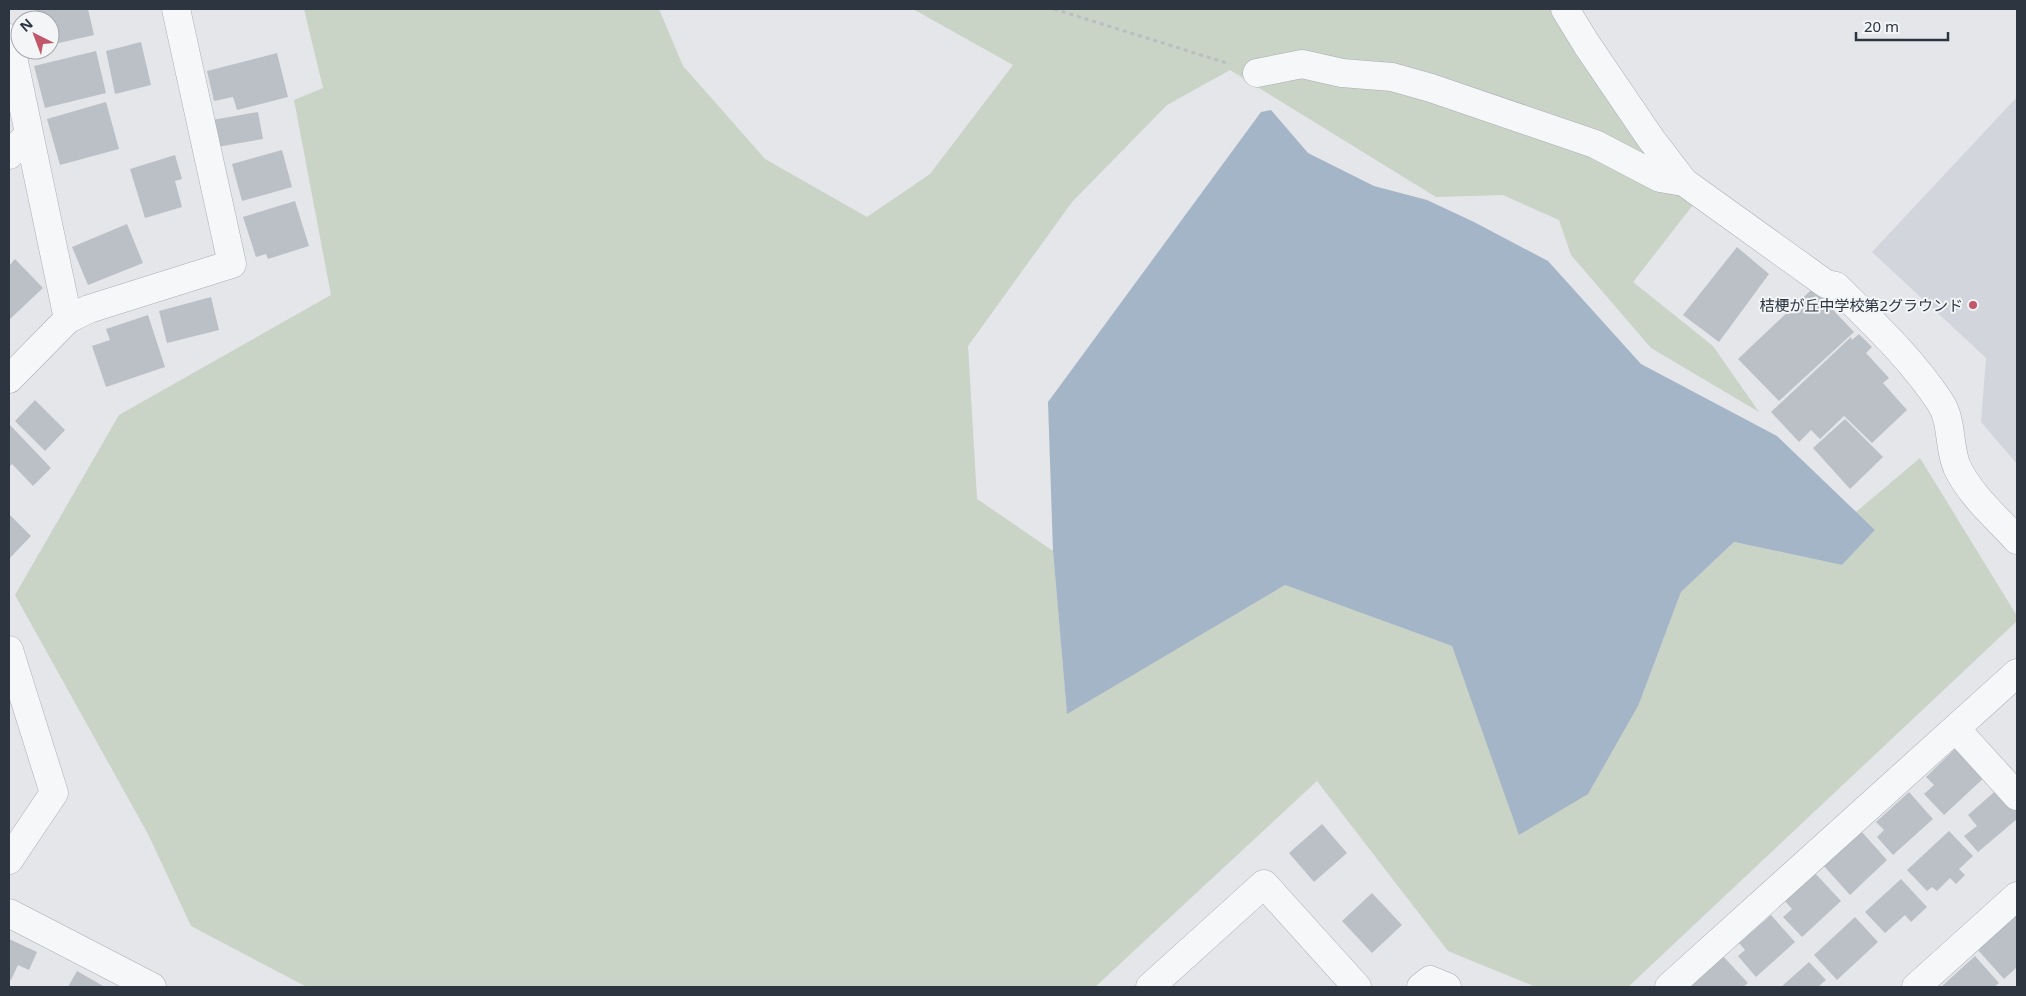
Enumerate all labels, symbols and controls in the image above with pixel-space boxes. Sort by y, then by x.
north arrow [10,10,60,60]
scale bar [1856,10,1948,42]
text: N [15,14,37,36]
text: 20 m [1864,16,1899,36]
place label: 桔梗が丘中学校第2グラウンド [1759,295,1963,315]
marker: 桔梗が丘中学校第2グラウンド [1967,299,1979,311]

